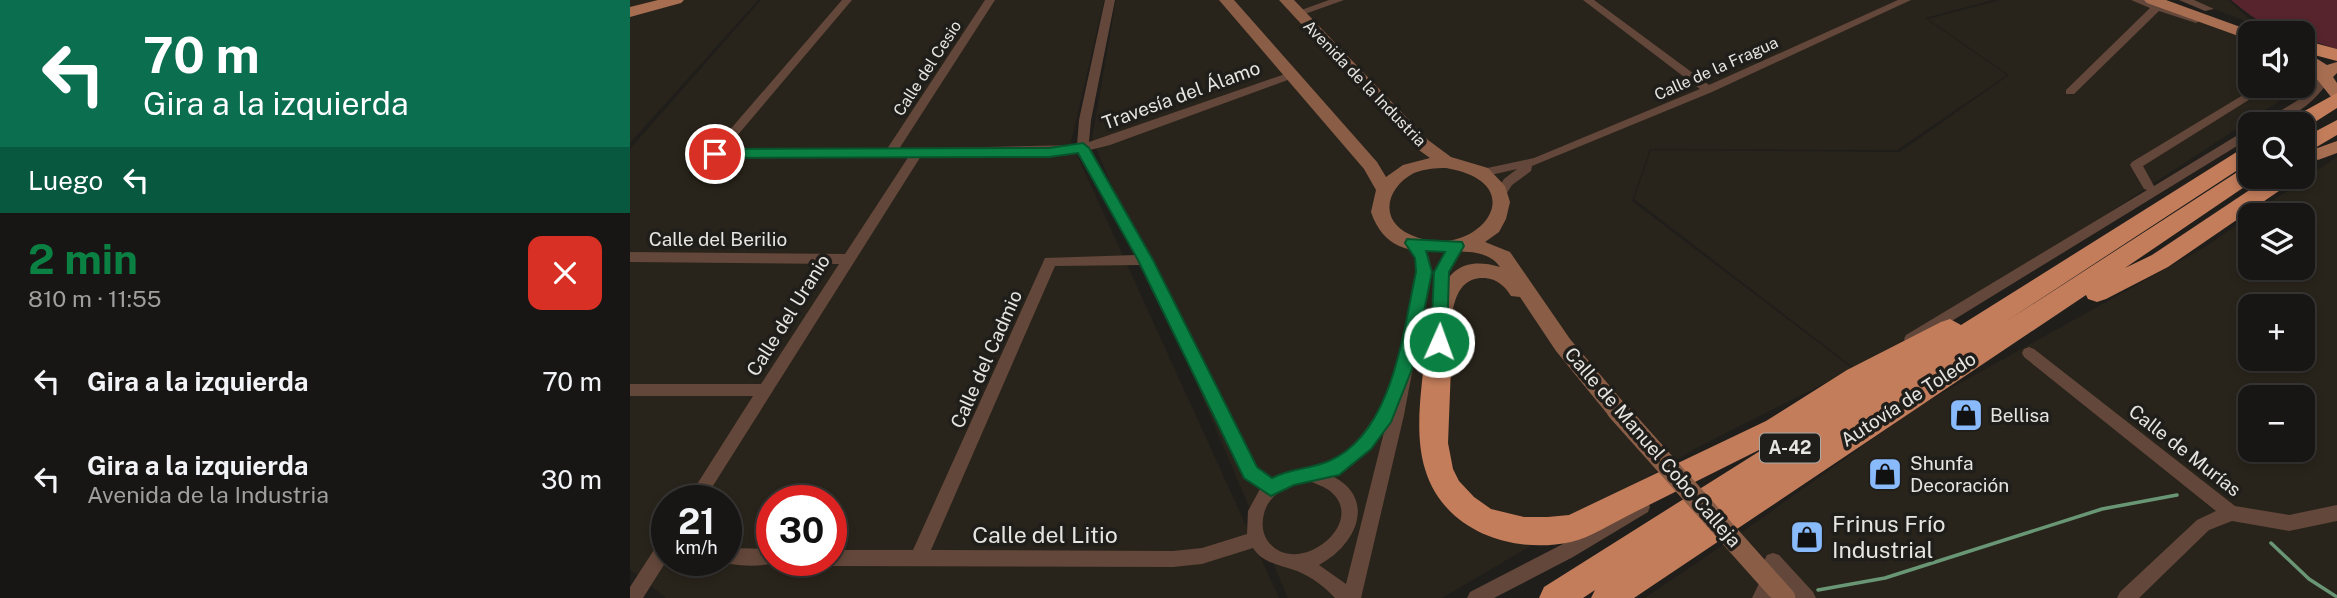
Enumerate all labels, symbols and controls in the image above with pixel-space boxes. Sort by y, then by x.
street label: Avenida de la Industria [1299,16,1430,150]
street label: Calle del Cesio [890,17,965,120]
map controls [2238,21,2315,462]
button: sound [2238,21,2315,98]
text: 70 m [143,26,260,84]
icon: left [28,28,119,119]
street label: Calle de la Fragua [1651,33,1781,104]
street label: Travesía del Álamo [1099,56,1263,134]
text: Gira a la izquierda [143,85,409,122]
button: search [2238,112,2315,189]
pin [685,124,745,184]
icon: arrive [696,135,734,173]
icon: left [117,161,155,199]
text: Luego [28,165,103,196]
button: layers [2238,203,2315,280]
street label: Calle del Berilio [649,228,787,250]
text: 2 min [28,234,138,283]
button: close [528,236,602,310]
street label: Calle del Uranio [742,250,834,380]
text: 810 m · 11:55 [28,285,162,312]
street label: Calle del Cadmio [946,287,1026,431]
button: + [2238,294,2315,371]
position arrow [1402,305,1476,379]
street label: Calle de Manuel Cobo Calleja [1560,343,1746,551]
street label: Autovía de Toledo [1836,347,1980,451]
icon: left [28,362,66,400]
text: Gira a la izquierda [87,366,309,397]
text: 70 m [542,366,602,397]
button: − [2238,385,2315,462]
shop icon: Bellisa [1947,396,1985,434]
street label: Calle de Murías [2125,400,2245,500]
place label: Bellisa [1990,404,2050,426]
road number: A-42 [1760,434,1820,462]
text: Gira a la izquierda [87,450,309,481]
place label: Shunfa Decoración [1910,452,2009,496]
shop icon: Shunfa Decoración [1866,455,1904,493]
icon: left [28,460,66,498]
text: 30 m [541,464,602,495]
text: Avenida de la Industria [87,481,329,508]
speed limit sign: 30 [756,485,847,576]
text: 21 [678,501,715,542]
place label: Frinus Frío Industrial [1832,510,1946,563]
shop icon: Frinus Frío Industrial [1788,518,1826,556]
street label: Calle del Litio [972,521,1118,548]
text: km/h [675,537,718,558]

